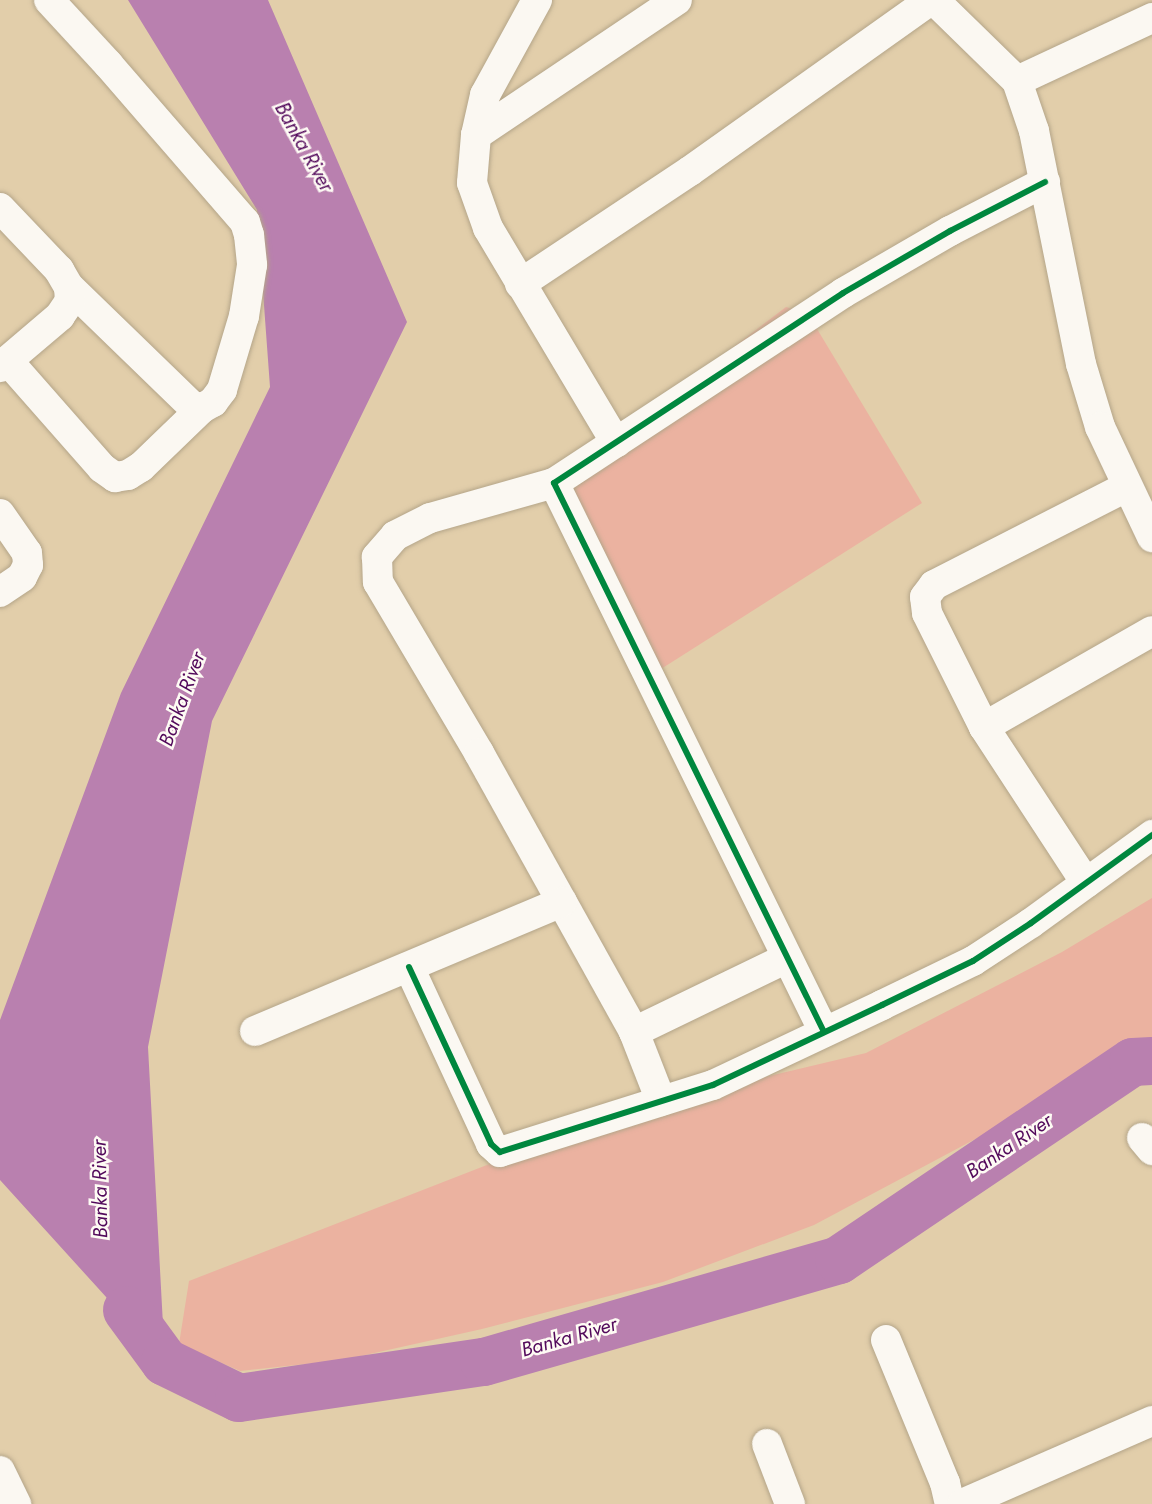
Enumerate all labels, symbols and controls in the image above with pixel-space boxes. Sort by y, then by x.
water label: Banka River [270,98,338,196]
water label: Banka River [154,649,210,749]
water label: Banka River [961,1109,1057,1183]
water label: Banka River [87,1140,113,1238]
water label: Banka River [518,1312,620,1362]

